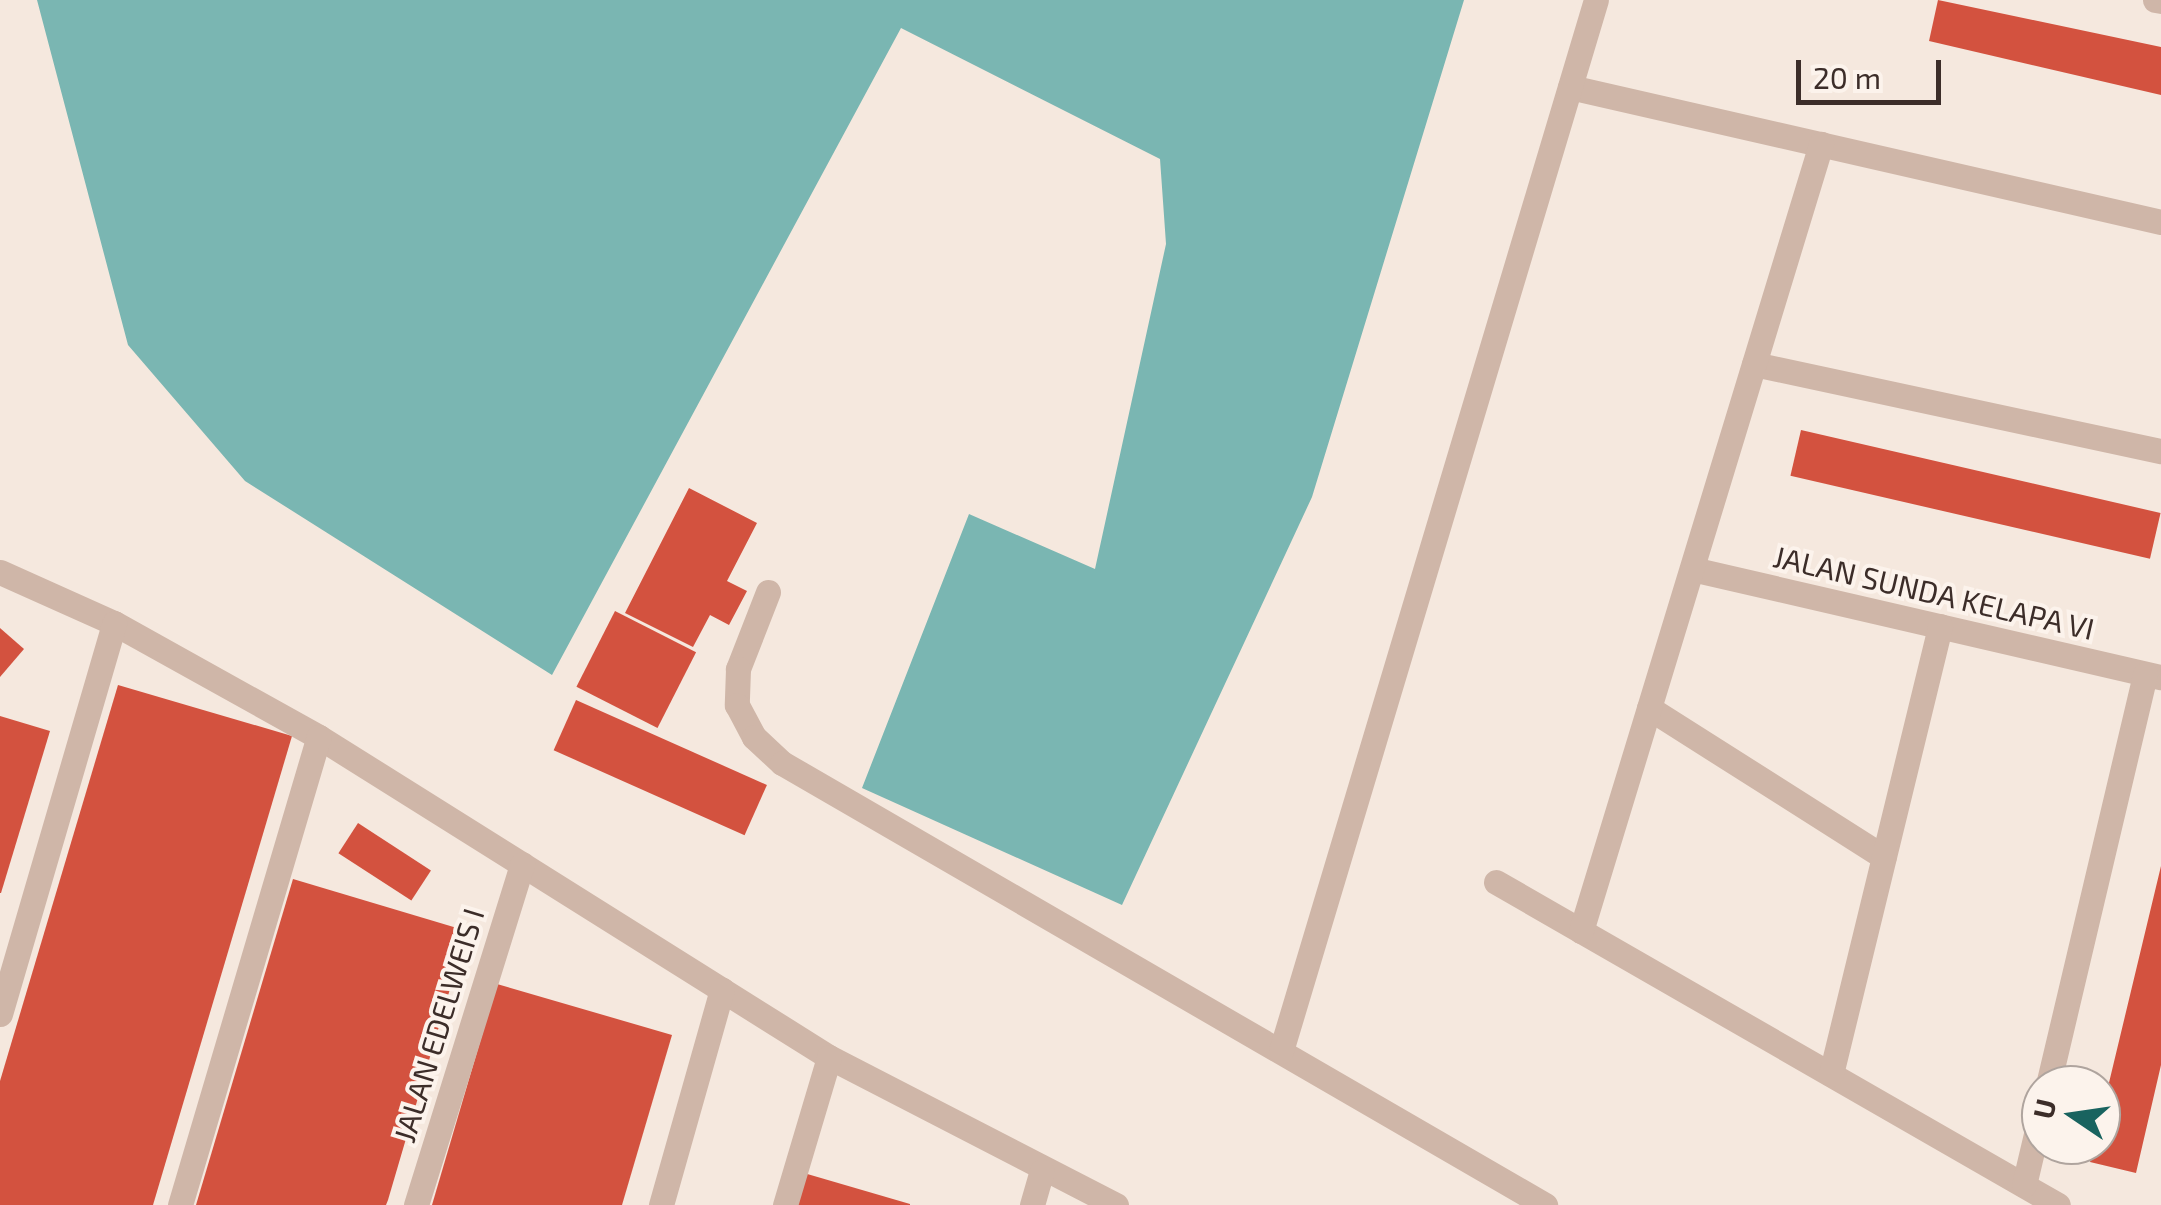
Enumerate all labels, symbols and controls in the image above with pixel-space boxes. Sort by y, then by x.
scale bar [1801,40,1946,102]
text: 20 m [1813,59,1881,95]
street label: JALAN SUNDA KELAPA VI [1769,537,2099,647]
street label: JALAN EDELWEIS I [385,904,491,1146]
north arrow [2021,1065,2121,1165]
text: U [2025,1096,2062,1122]

